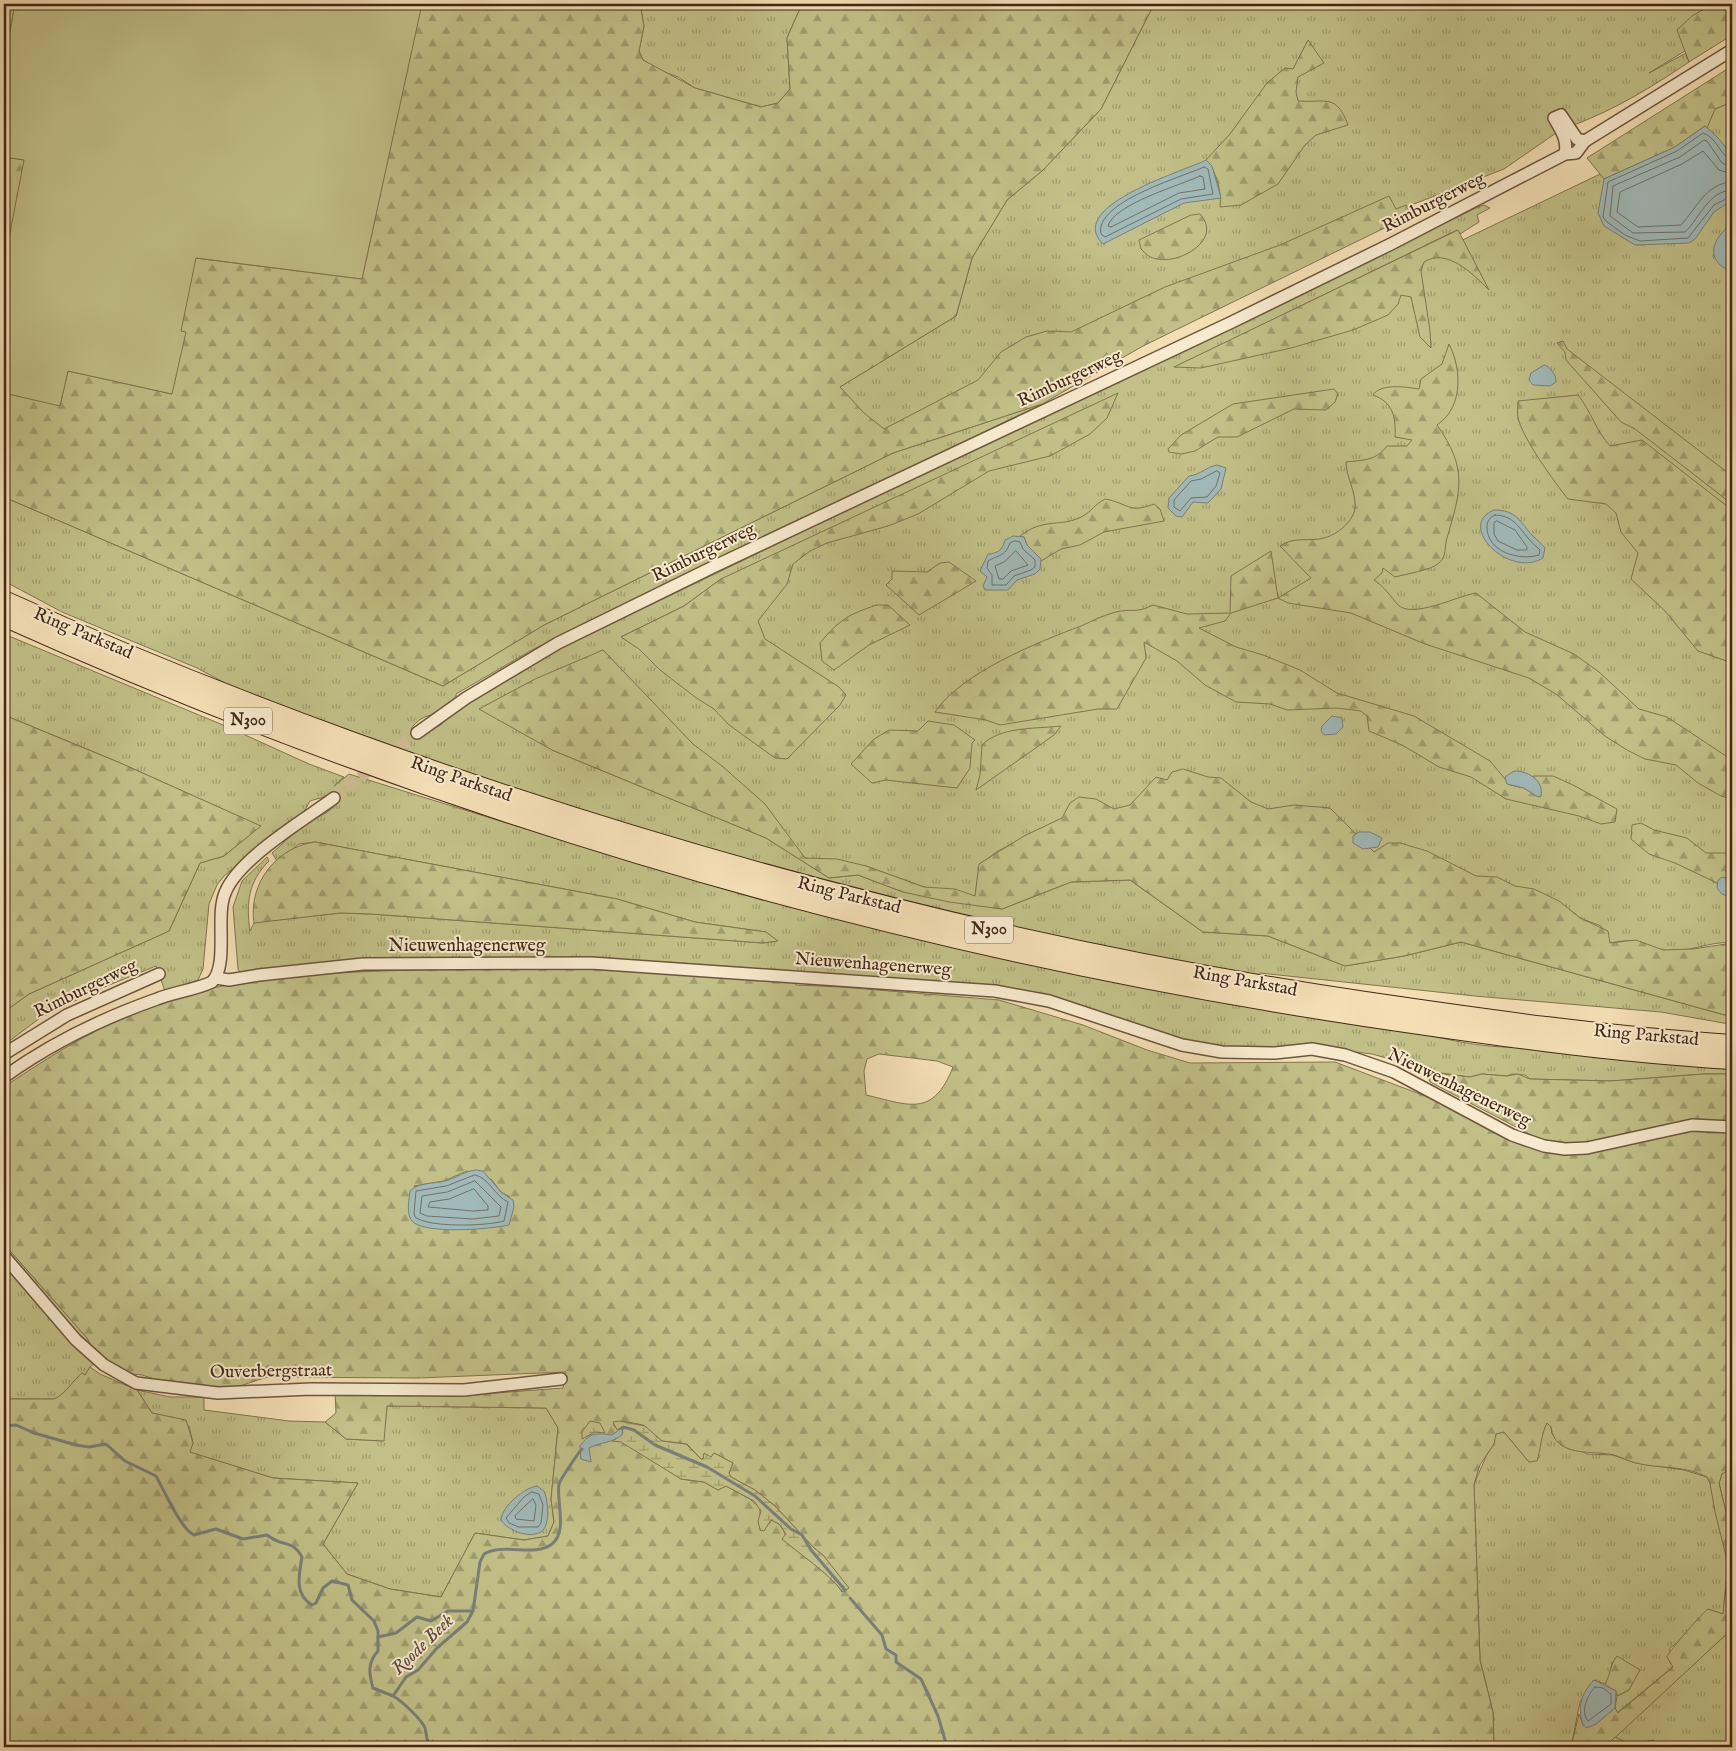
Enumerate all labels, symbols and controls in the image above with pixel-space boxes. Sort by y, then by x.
street label: Rimburgerweg [1379,167,1489,239]
street label: Rimburgerweg [1014,345,1126,413]
street label: Rimburgerweg [649,518,760,588]
street label: Ring Parkstad [30,603,137,665]
road number: N300 [224,708,272,734]
street label: Ring Parkstad [407,752,515,808]
street label: Ring Parkstad [795,872,904,920]
road number: N300 [965,916,1013,944]
street label: Nieuwenhagenerweg [389,935,546,958]
street label: Nieuwenhagenerweg [794,948,952,982]
street label: Rimburgerweg [31,954,142,1024]
street label: Ring Parkstad [1191,961,1299,1003]
street label: Ring Parkstad [1592,1020,1700,1052]
street label: Nieuwenhagenerweg [1383,1043,1535,1133]
street label: Ouverbergstraat [210,1359,332,1385]
water label: Roode Beek [387,1609,459,1681]

